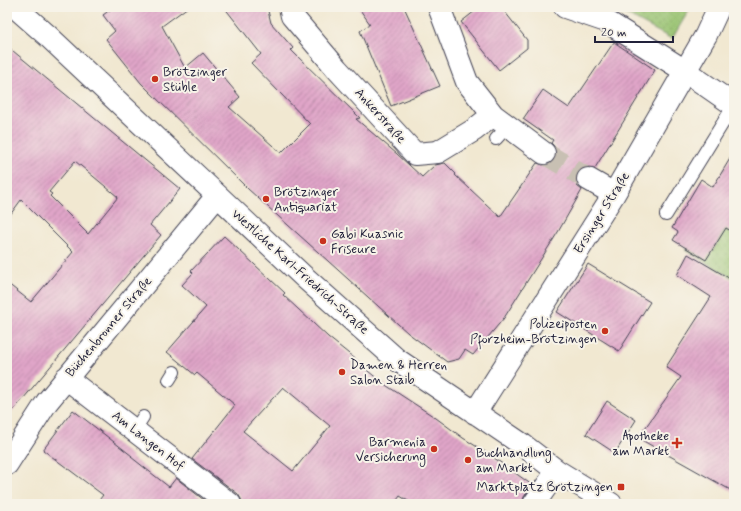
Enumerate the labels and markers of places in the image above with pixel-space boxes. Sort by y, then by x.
place label: Brötzinger Stüble [163,64,227,96]
marker: Brötzinger Stüble [150,74,160,84]
place label: Brötzinger Antiquariat [274,184,338,216]
marker: Brötzinger Antiquariat [261,194,271,204]
place label: Gabi Kuasnic Friseure [331,226,403,258]
marker: Gabi Kuasnic Friseure [318,236,328,246]
place label: Polizeiposten Pforzheim-Brötzingen [470,316,597,350]
marker: Polizeiposten Pforzheim-Brötzingen [600,326,610,336]
place label: Damen & Herren Salon Staib [350,357,447,389]
marker: Damen & Herren Salon Staib [337,367,347,377]
place label: Apotheke am Markt [612,428,669,460]
place label: Barmenia Versicherung [356,434,426,467]
marker: Apotheke am Markt [672,438,682,448]
marker: Barmenia Versicherung [429,444,439,454]
place label: Buchhandlung am Markt [476,445,552,477]
marker: Buchhandlung am Markt [463,455,473,465]
place label: Marktplatz Brötzingen [477,479,613,496]
marker: Marktplatz Brötzingen [616,482,626,492]

